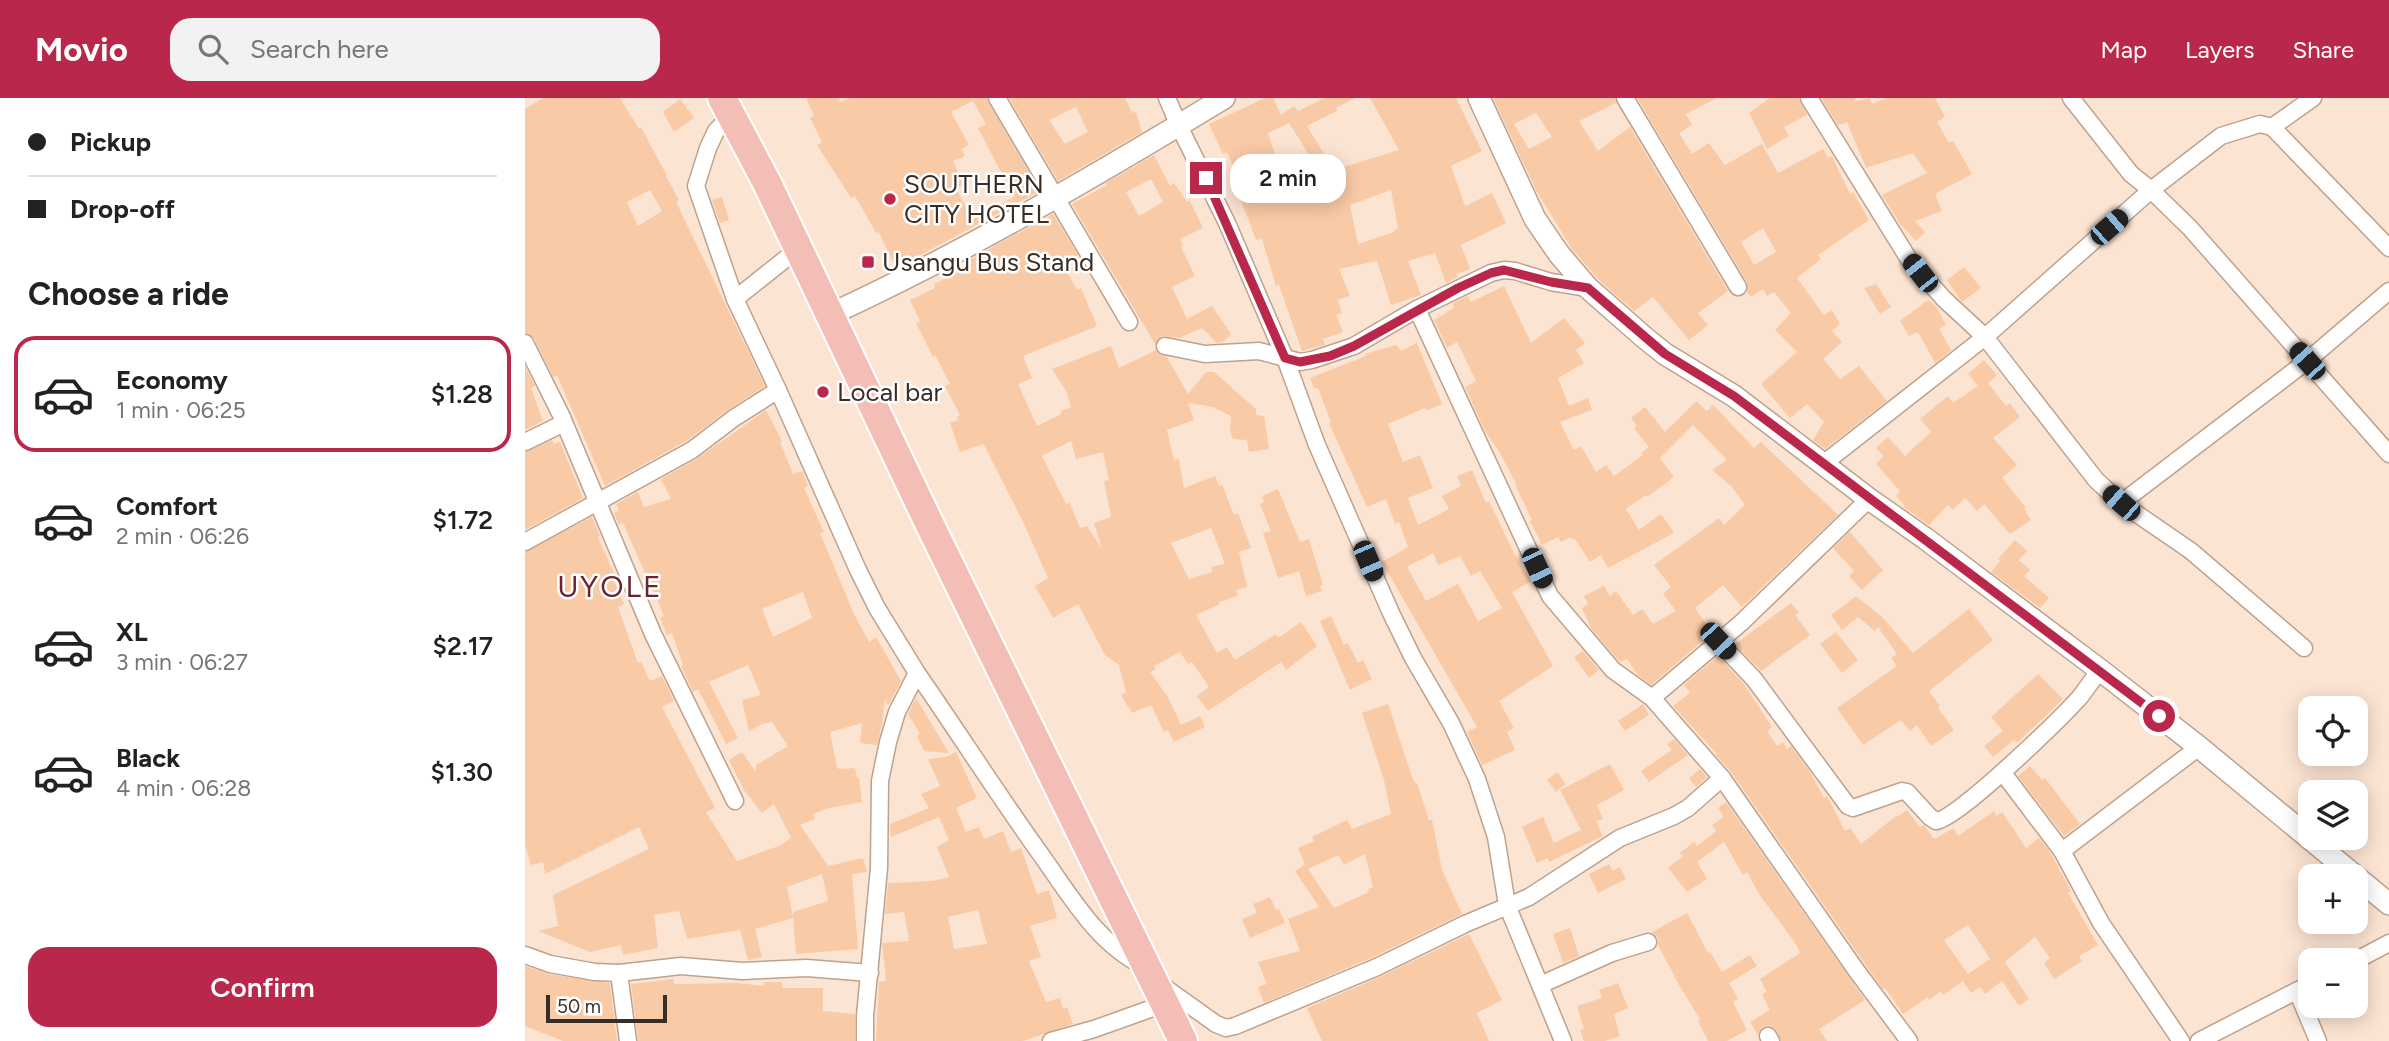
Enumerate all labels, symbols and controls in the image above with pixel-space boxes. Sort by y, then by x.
search box [170,18,660,81]
text: Movio [35,30,128,69]
icon: search [194,30,232,68]
text: Search here [250,33,389,65]
text: Map [2100,35,2147,64]
text: Layers [2185,35,2254,64]
text: Share [2292,35,2354,64]
text: Pickup [70,126,151,158]
callout: 2 min [1231,154,1346,202]
route end [1190,162,1222,194]
text: 2 min [1259,164,1317,192]
place label: SOUTHERN CITY HOTEL [904,168,1049,230]
marker: SOUTHERN CITY HOTEL [882,191,898,207]
text: Drop-off [70,193,175,225]
car [2087,205,2132,249]
place label: Usangu Bus Stand [882,246,1094,278]
car [1899,250,1942,296]
marker: Usangu Bus Stand [860,254,876,270]
text: Choose a ride [28,275,229,313]
car [2286,338,2329,384]
icon: car [32,363,95,426]
text: Economy [116,364,228,396]
place label: Local bar [837,376,943,408]
text: $1.28 [431,378,493,410]
marker: Local bar [815,384,831,400]
text: 1 min · 06:25 [116,396,246,424]
car [2099,481,2144,525]
icon: car [32,489,95,552]
text: Comfort [116,490,218,522]
text: $1.72 [432,504,493,536]
text: 2 min · 06:26 [116,522,249,550]
car [1351,538,1386,584]
car [1519,545,1556,591]
district label: UYOLE [557,568,663,605]
icon: car [32,615,95,678]
text: XL [116,616,148,648]
car [1696,618,1741,664]
text: $2.17 [432,630,493,662]
text: 3 min · 06:27 [116,648,248,676]
map controls [2298,696,2368,1018]
button: locate [2298,696,2368,766]
route start [2143,700,2175,732]
icon: car [32,741,95,804]
text: Black [116,742,180,774]
text: $1.30 [430,756,493,788]
text: 4 min · 06:28 [116,774,251,802]
button: layers [2298,780,2368,850]
button: + [2298,864,2368,934]
button: Confirm [28,947,497,1027]
button: − [2298,948,2368,1018]
scale bar [546,992,667,1024]
text: 50 m [557,995,601,1018]

